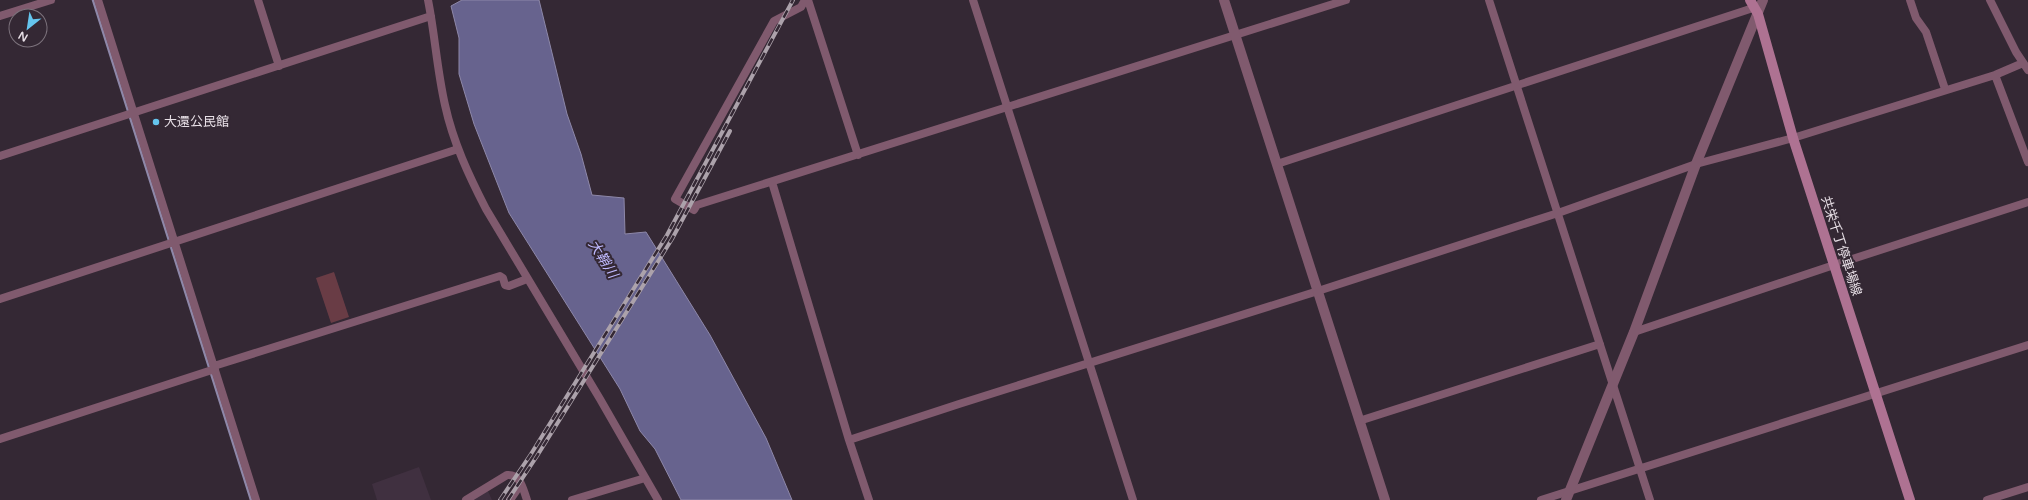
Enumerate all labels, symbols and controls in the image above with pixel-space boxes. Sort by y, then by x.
north arrow [8,8,48,48]
text: N [16,28,30,44]
place label: 大還公民館 [164,114,229,130]
marker: 大還公民館 [151,117,161,127]
street label: 共栄千丁停車場線 [1817,194,1865,298]
water label: 大鞘川 [585,237,622,283]

